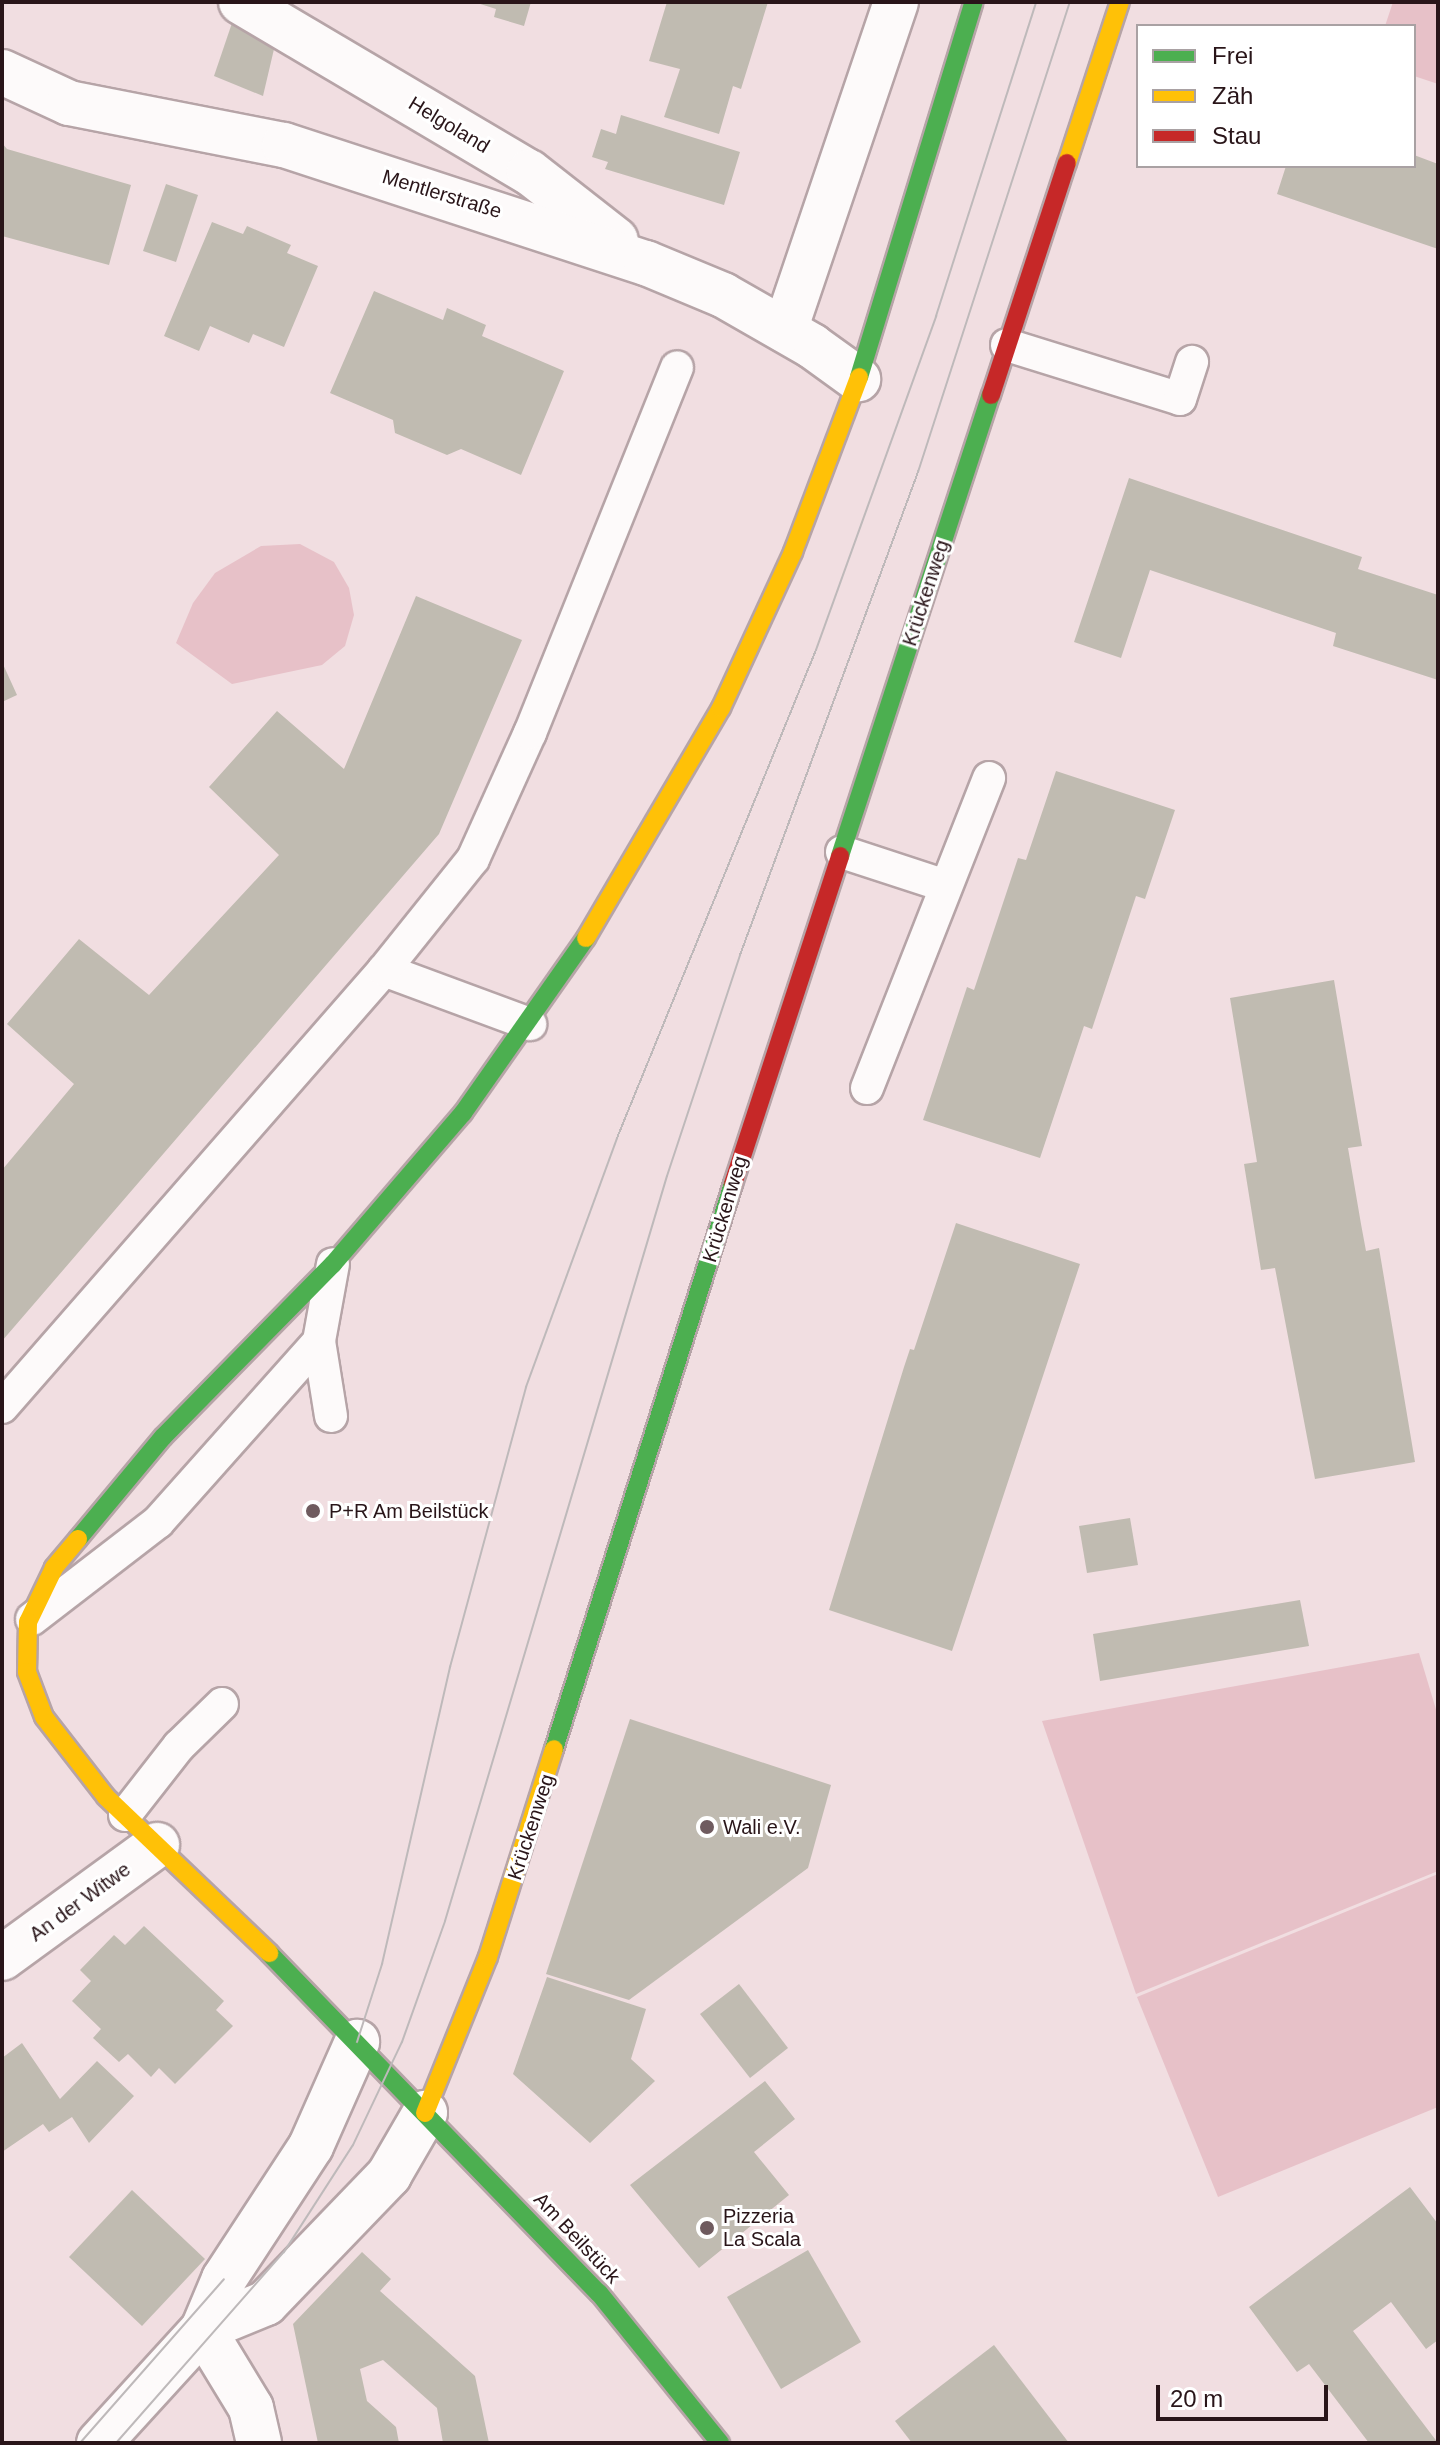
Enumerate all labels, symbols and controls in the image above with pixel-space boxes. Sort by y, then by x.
legend [1136,24,1416,168]
text: Frei [1212,42,1253,69]
text: Zäh [1212,82,1253,109]
street label: Helgoland [404,92,494,158]
text: Stau [1212,122,1261,149]
street label: Mentlerstraße [380,164,504,224]
street label: Krückenweg [898,537,954,649]
street label: Krückenweg [697,1153,753,1265]
place label: P+R Am Beilstück [329,1499,490,1523]
marker: P+R Am Beilstück [304,1502,322,1520]
street label: Krückenweg [503,1771,559,1883]
place label: Wali e.V. [723,1815,800,1839]
marker: Wali e.V. [698,1818,716,1836]
street label: An der Witwe [25,1857,135,1947]
street label: Am Beilstück [529,2188,625,2288]
place label: Pizzeria La Scala [723,2204,801,2251]
marker: Pizzeria La Scala [698,2219,716,2237]
scale bar [1160,2369,1332,2419]
text: 20 m [1170,2385,1223,2412]

